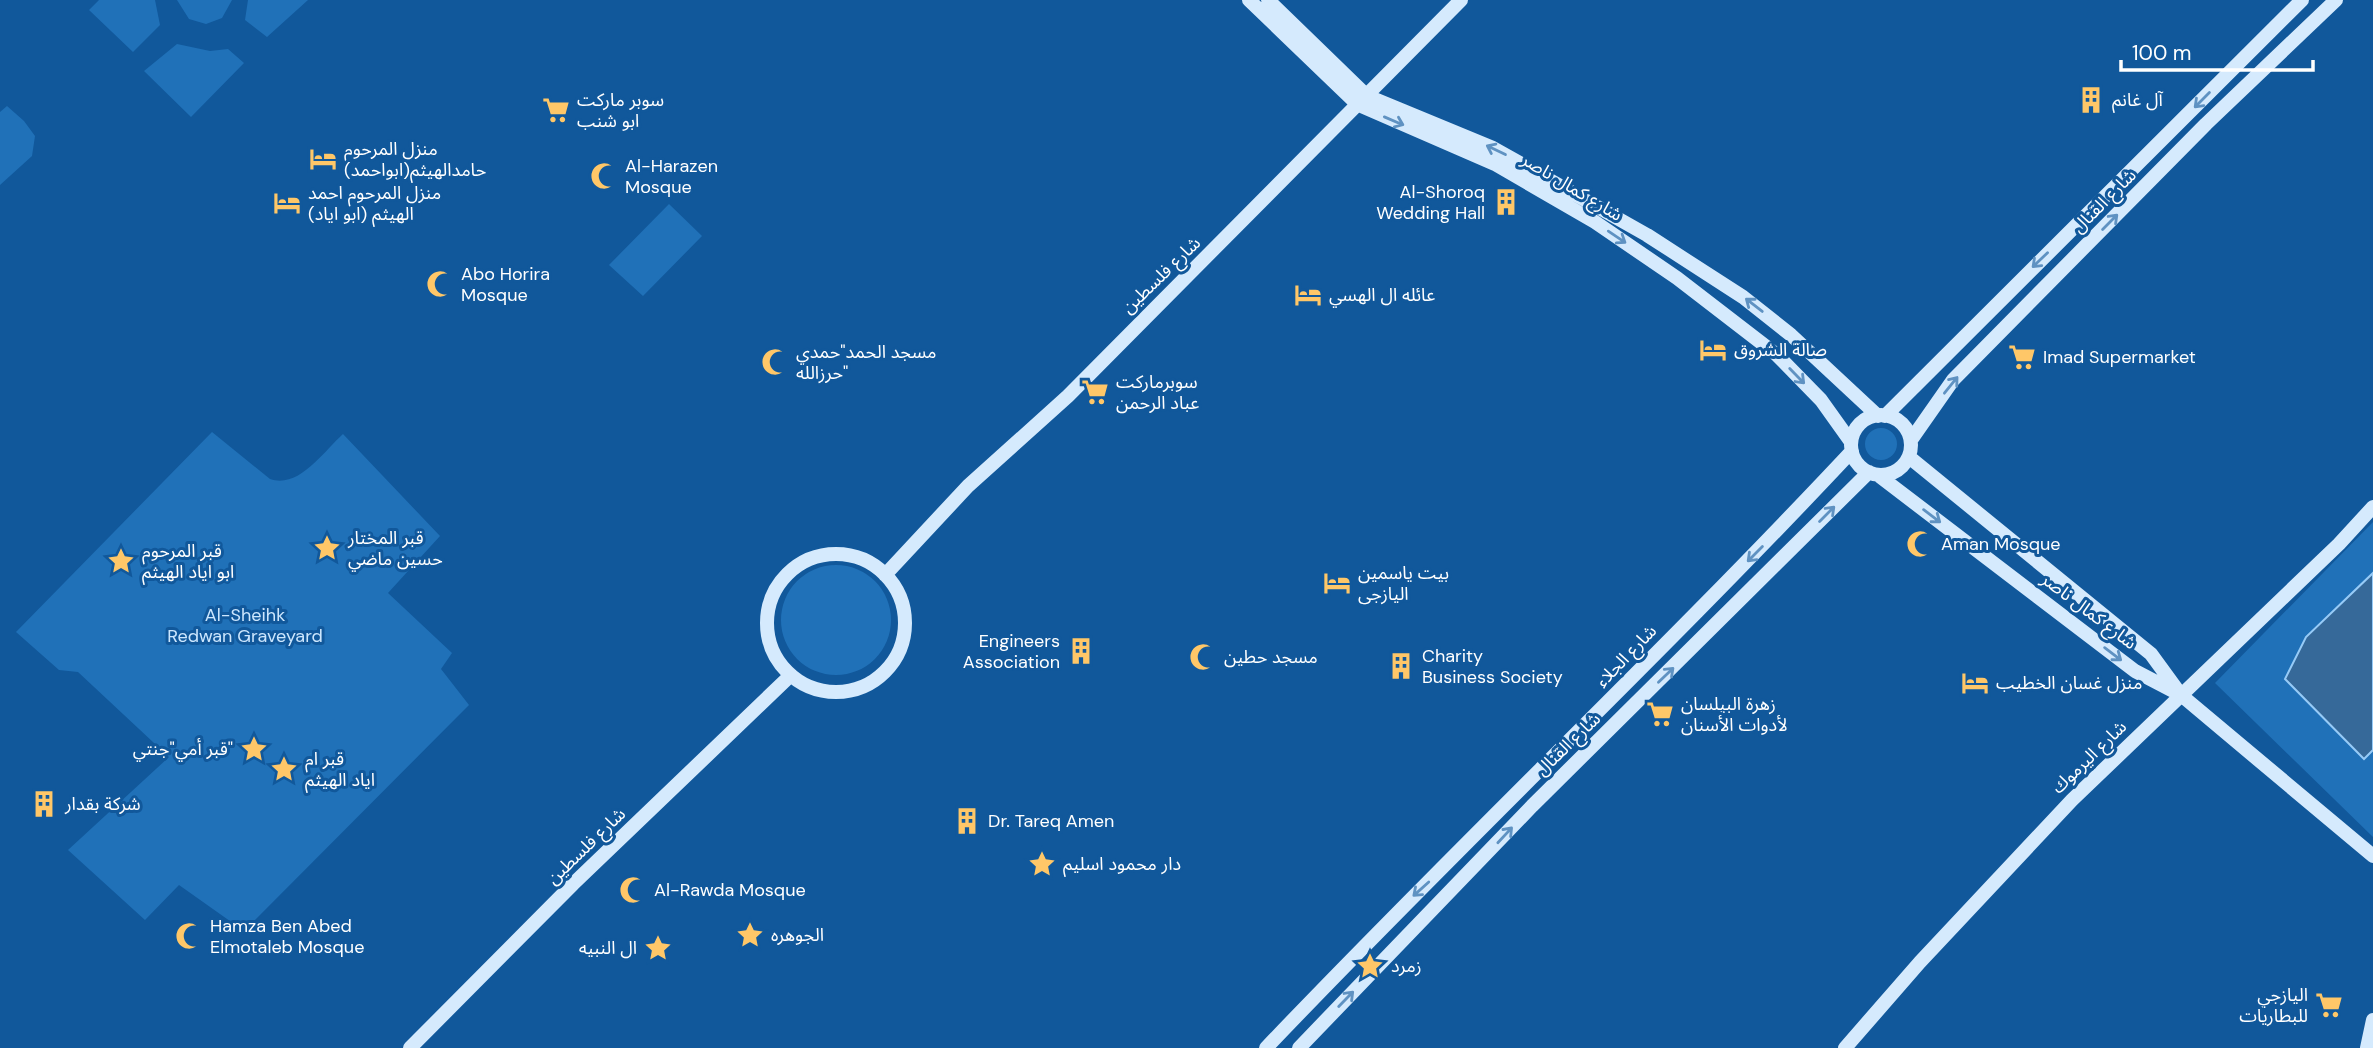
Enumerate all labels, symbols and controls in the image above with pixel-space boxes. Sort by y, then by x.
scale bar [2121,28,2314,72]
text: 100 m [2132,39,2192,67]
building icon: آل غانم [2076,85,2106,115]
place label: سوبر ماركت ابو شنب [577,88,664,133]
place label: آل غانم [2112,88,2164,113]
one-way arrow [2193,92,2210,109]
supermarket icon: سوبر ماركت ابو شنب [541,95,571,125]
one-way arrow [1383,115,1405,128]
place label: منزل المرحوم حامدالهيثم(ابواحمد) [344,137,486,183]
one-way arrow [1486,142,1507,156]
hotel icon: منزل المرحوم حامدالهيثم(ابواحمد) [308,144,338,174]
street label: شارع كمال ناصر [1515,147,1627,228]
place label: Al-Harazen Mosque [625,154,718,199]
mosque icon: Al-Harazen Mosque [589,161,619,191]
street label: شارع القنال [2067,164,2143,240]
place label: Al-Shoroq Wedding Hall [1376,180,1485,225]
place label: منزل المرحوم احمد الهيثم (ابو اياد) [308,181,441,227]
building icon: Al-Shoroq Wedding Hall [1491,187,1521,217]
hotel icon: منزل المرحوم احمد الهيثم (ابو اياد) [272,188,302,218]
one-way arrow [2102,214,2119,231]
one-way arrow [1607,230,1627,244]
street label: شارع فلسطين [1116,231,1207,320]
one-way arrow [2032,252,2049,269]
place label: Abo Horira Mosque [461,262,550,307]
mosque icon: Abo Horira Mosque [425,269,455,299]
hotel icon: عائله ال الهسي [1293,280,1323,310]
place label: عائله ال الهسي [1329,283,1435,308]
one-way arrow [1745,298,1763,313]
hotel icon: صالة الشروق [1698,335,1728,365]
place label: صالة الشروق [1734,338,1827,362]
place label: مسجد الحمد"حمدي حرزالله" [796,340,937,385]
supermarket icon: Imad Supermarket [2007,342,2037,372]
place label: Imad Supermarket [2043,345,2196,369]
mosque icon: مسجد الحمد"حمدي حرزالله" [760,347,790,377]
one-way arrow [1789,367,1806,384]
place label: سوبرماركت عباد الرحمن [1116,370,1199,415]
one-way arrow [1943,376,1959,394]
supermarket icon: سوبرماركت عباد الرحمن [1080,377,1110,407]
one-way arrow [1818,506,1835,523]
one-way arrow [1922,509,1941,523]
place label: قبر المختار حسين ماضي [347,526,443,572]
mosque icon: Aman Mosque [1905,529,1935,559]
place label: Aman Mosque [1941,532,2061,556]
place icon: قبر المختار حسين ماضي [312,533,342,563]
place label: قبر المرحوم ابو اياد الهيثم [142,539,234,585]
one-way arrow [1746,545,1763,562]
place icon: قبر المرحوم ابو اياد الهيثم [106,546,136,576]
place label: بيت ياسمين اليازجى [1358,561,1449,606]
street label: شارع كمال ناصر [2034,567,2142,656]
hotel icon: بيت ياسمين اليازجى [1322,568,1352,598]
park label: Al-Sheihk Redwan Graveyard [167,603,323,648]
street label: شارع الجلاء [1590,619,1663,694]
place label: Engineers Association [963,629,1060,674]
building icon: Engineers Association [1066,636,1096,666]
mosque icon: مسجد حطين [1188,642,1218,672]
place label: Charity Business Society [1422,644,1563,689]
place label: مسجد حطين [1224,645,1318,669]
one-way arrow [2103,647,2122,661]
building icon: Charity Business Society [1386,651,1416,681]
one-way arrow [1657,666,1674,683]
hotel icon: منزل غسان الخطيب [1960,668,1990,698]
place label: منزل غسان الخطيب [1996,671,2142,695]
place label: زهرة البيلسان لأدوات الأسنان [1681,692,1788,737]
supermarket icon: زهرة البيلسان لأدوات الأسنان [1645,699,1675,729]
street label: شارع القنال [1530,707,1607,782]
street label: شارع اليرموك [2046,715,2133,800]
place icon: قبر أمي"جنتي" [239,734,269,764]
place label: قبر أمي"جنتي" [133,737,233,762]
place label: قبر ام اياد الهيثم [305,747,375,793]
place icon: قبر ام اياد الهيثم [269,754,299,784]
building icon: شركة بقدار [29,789,59,819]
place label: شركة بقدار [64,792,141,816]
street label: شارع فلسطين [541,802,632,891]
building icon: Dr. Tareq Amen [952,806,982,836]
place label: Dr. Tareq Amen [988,809,1114,833]
one-way arrow [1496,827,1513,844]
place icon: دار محمود اسليم [1027,849,1057,879]
place label: دار محمود اسليم [1063,852,1181,877]
mosque icon: Al-Rawda Mosque [618,875,648,905]
place label: Al-Rawda Mosque [654,878,806,902]
one-way arrow [1413,880,1430,897]
place label: Hamza Ben Abed Elmotaleb Mosque [210,914,364,959]
place icon: الجوهره [735,920,765,950]
mosque icon: Hamza Ben Abed Elmotaleb Mosque [174,921,204,951]
place label: الجوهره [771,923,824,947]
place icon: ال النبيه [643,933,673,963]
place label: ال النبيه [579,936,637,960]
place icon: زمرد [1355,951,1385,981]
place label: زمرد [1391,954,1422,978]
place label: اليازجي للبطاريات [2239,983,2308,1028]
supermarket icon: اليازجي للبطاريات [2314,990,2344,1020]
one-way arrow [1338,991,1355,1008]

